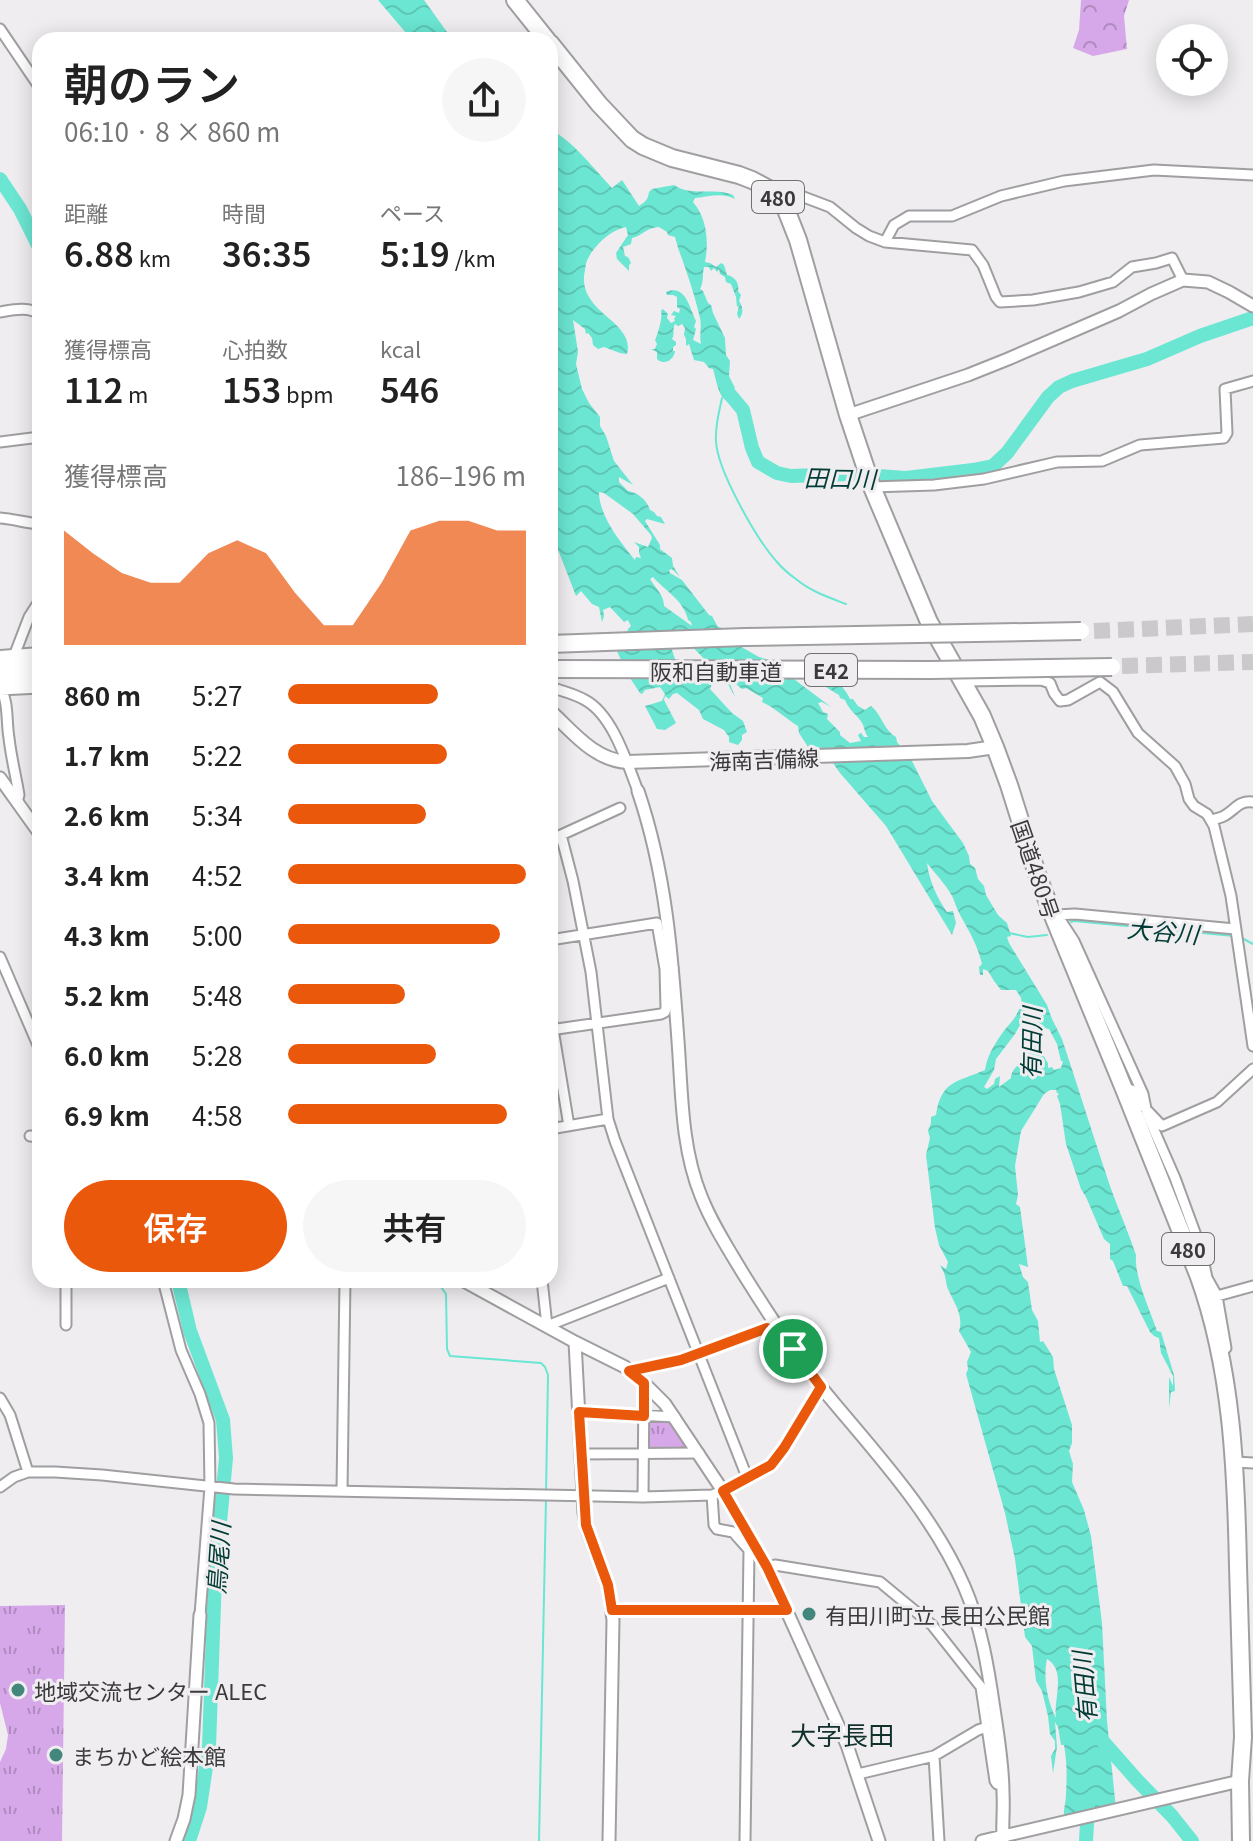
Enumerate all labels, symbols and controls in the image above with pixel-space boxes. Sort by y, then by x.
map controls [1156,24,1228,96]
button: locate [1156,24,1228,96]
text: 朝のラン [64,50,240,114]
button: share [442,58,526,142]
text: 06:10 · 8 × 860 m [64,112,280,149]
road number: 480 [752,181,804,213]
text: 距離 [64,196,108,228]
text: 時間 [222,196,266,228]
text: ペース [380,196,445,228]
text: 6.88 [64,228,134,277]
text: 36:35 [222,228,311,277]
text: 5:19 [380,228,450,277]
text: km [134,241,171,273]
text: /km [450,241,496,273]
text: 獲得標高 [64,332,152,364]
text: 心拍数 [222,332,288,364]
text: kcal [380,332,421,364]
text: 112 [64,364,123,413]
text: 153 [222,364,281,413]
text: 546 [380,364,439,413]
text: m [123,377,148,409]
text: bpm [281,377,334,409]
text: 獲得標高 [64,456,168,493]
text: 186–196 m [396,456,526,493]
water label: 田口川 [804,459,879,495]
street label: 阪和自動車道 [650,654,782,686]
road number: E42 [805,654,857,686]
text: 860 m [64,676,141,713]
text: 5:27 [192,676,243,713]
text: 1.7 km [64,736,150,773]
text: 5:22 [192,736,243,773]
street label: 海南吉備線 [708,740,820,776]
text: 2.6 km [64,796,150,833]
text: 5:34 [192,796,243,833]
street label: 国道480号 [1005,815,1069,923]
text: 3.4 km [64,856,150,893]
text: 4:52 [192,856,243,893]
water label: 大谷川 [1126,909,1203,951]
text: 4.3 km [64,916,150,953]
text: 5:00 [192,916,243,953]
text: 5.2 km [64,976,150,1013]
text: 5:48 [192,976,243,1013]
water label: 有田川 [1012,1004,1048,1079]
text: 6.0 km [64,1036,150,1073]
text: 5:28 [192,1036,243,1073]
text: 6.9 km [64,1096,150,1133]
text: 4:58 [192,1096,243,1133]
button: 保存 [64,1180,287,1272]
button: 共有 [303,1180,526,1272]
road number: 480 [1162,1233,1214,1265]
pin [759,1315,827,1383]
icon: arrive [771,1327,815,1371]
water label: 鳥尾川 [197,1518,237,1595]
place label: 有田川町立 長田公民館 [825,1598,1050,1630]
marker: 有田川町立 長田公民館 [800,1605,818,1623]
water label: 有田川 [1062,1647,1104,1724]
place label: 地域交流センター ALEC [34,1674,267,1706]
marker: 地域交流センター ALEC [9,1681,27,1699]
district label: 大字長田 [790,1715,894,1752]
place label: まちかど絵本館 [72,1739,226,1771]
marker: まちかど絵本館 [47,1746,65,1764]

